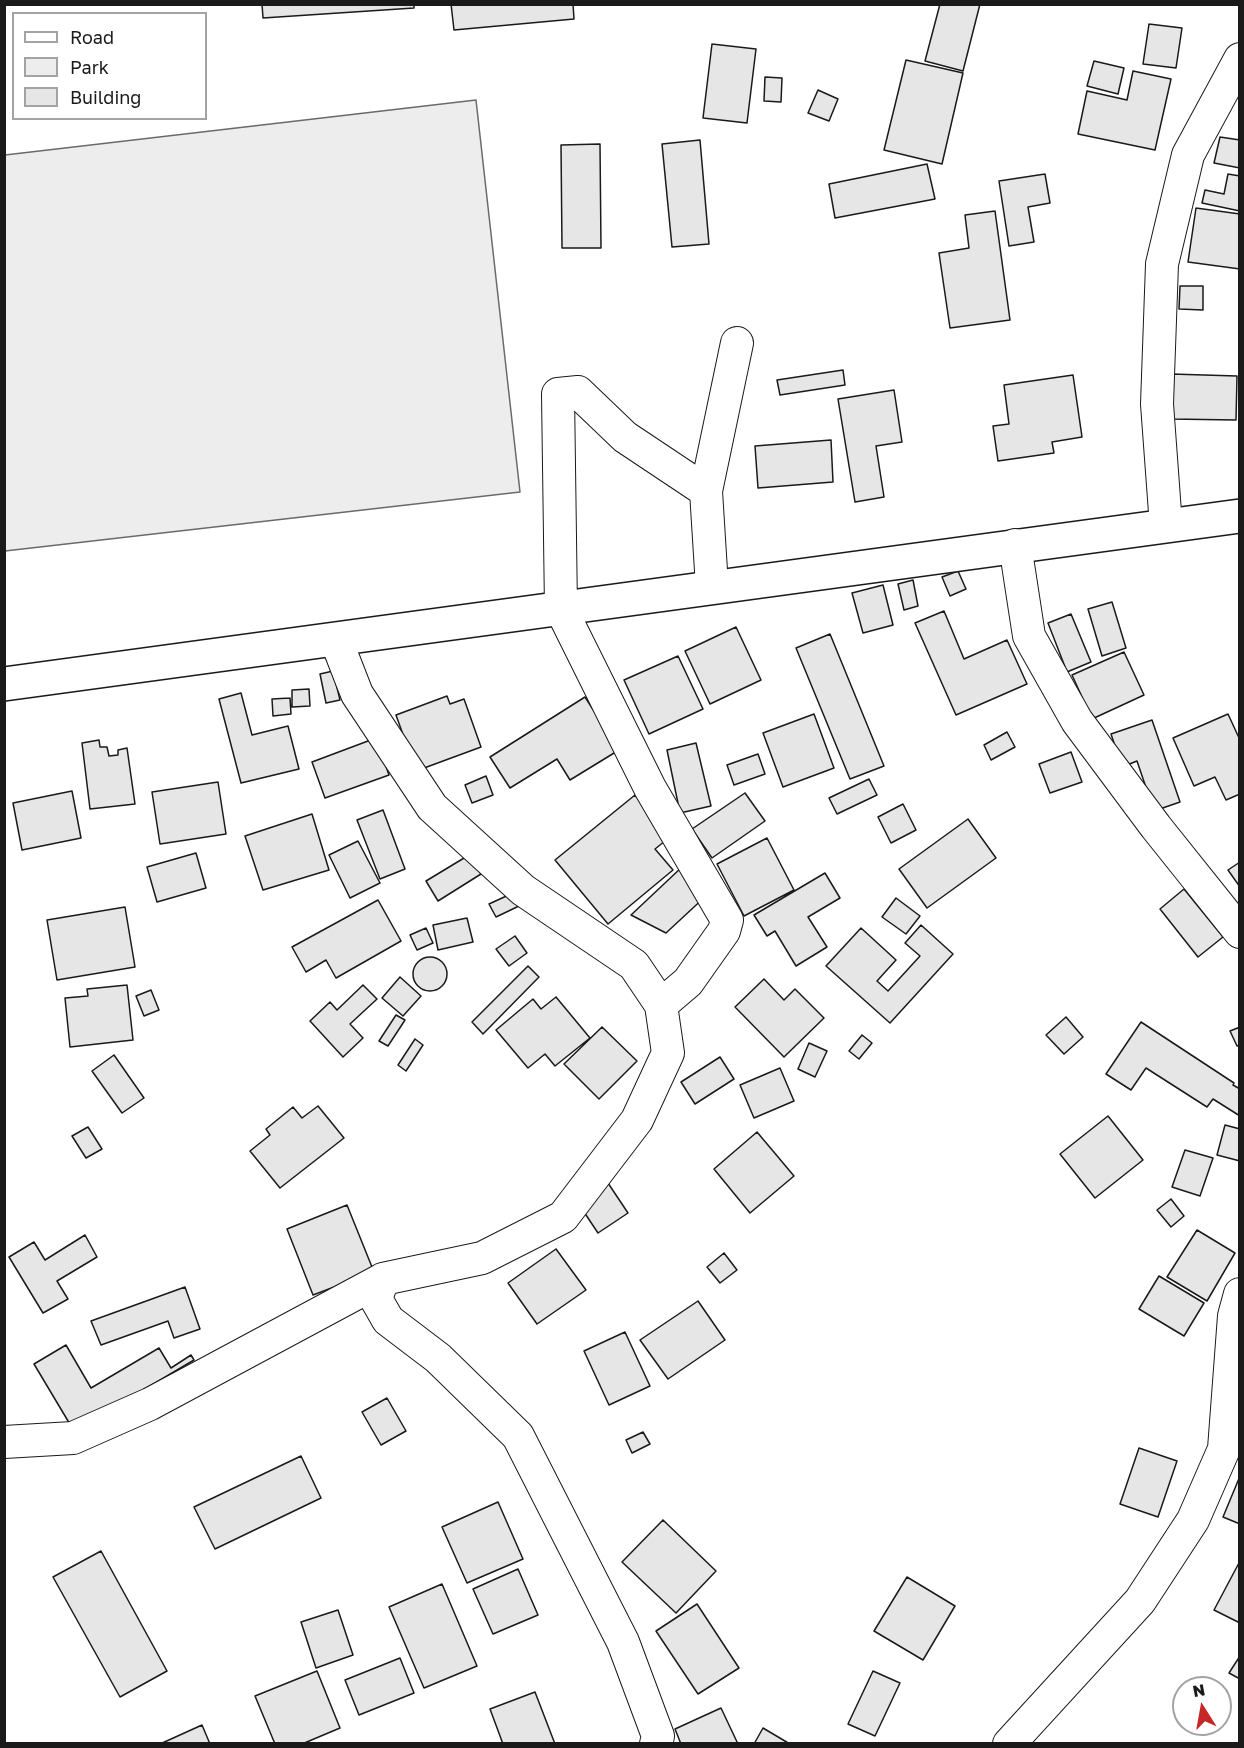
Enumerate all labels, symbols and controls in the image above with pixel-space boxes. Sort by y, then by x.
legend [12,12,207,120]
text: Road [70,26,114,48]
text: Park [70,56,109,78]
text: Building [70,86,141,108]
north arrow [1172,1676,1232,1736]
text: N [1191,1679,1207,1701]

